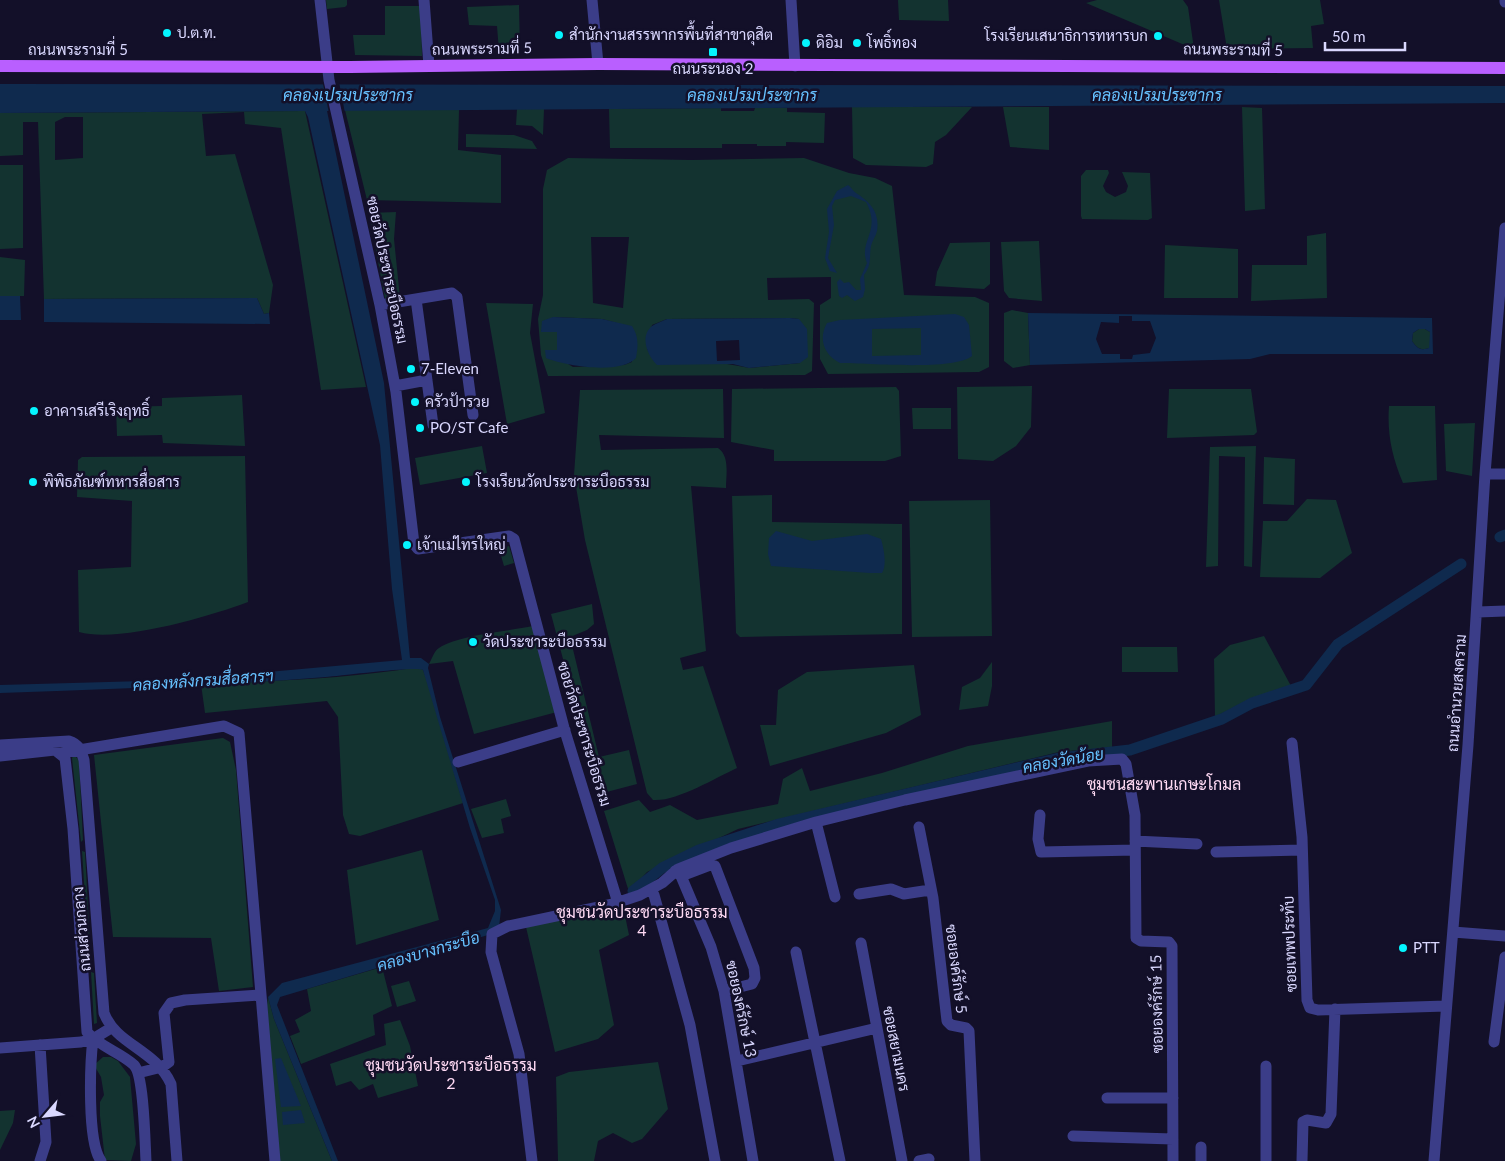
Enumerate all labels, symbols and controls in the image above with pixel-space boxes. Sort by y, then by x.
place label: สำนักงานสรรพากรพื้นที่สาขาดุสิต [569,20,773,46]
scale bar [1325,20,1405,52]
place label: ป.ต.ท. [177,23,216,41]
place label: โรงเรียนเสนาธิการทหารบก [983,26,1148,44]
marker: ป.ต.ท. [161,27,173,39]
text: 50 m [1332,27,1366,45]
place label: โพธิ์ทอง [866,28,917,51]
marker: สำนักงานสรรพากรพื้นที่สาขาดุสิต [553,29,565,41]
marker: โรงเรียนเสนาธิการทหารบก [1152,30,1164,42]
street label: ถนนพระรามที่ 5 [432,33,532,58]
place label: ดิอิม [816,33,843,51]
street label: ถนนพระรามที่ 5 [1183,34,1283,59]
street label: ถนนพระรามที่ 5 [28,35,128,58]
marker: ดิอิม [800,37,812,49]
marker: โพธิ์ทอง [851,37,863,49]
marker: ถนนระนอง 2 [707,46,719,58]
place label: ถนนระนอง 2 [673,59,753,77]
water label: คลองเปรมประชากร [283,85,414,104]
water label: คลองเปรมประชากร [687,85,818,104]
water label: คลองเปรมประชากร [1092,85,1223,104]
street label: ซอยวัดประชาระบือธรรม [364,194,412,345]
place label: 7-Eleven [421,359,479,377]
marker: 7-Eleven [405,363,417,375]
place label: ครัวป้ารวย [425,392,490,410]
place label: อาคารเสรีเริงฤทธิ์ [44,396,150,420]
marker: ครัวป้ารวย [409,396,421,408]
marker: อาคารเสรีเริงฤทธิ์ [28,405,40,417]
place label: PO/ST Cafe [430,418,508,436]
marker: PO/ST Cafe [414,422,426,434]
place label: พิพิธภัณฑ์ทหารสื่อสาร [43,467,180,490]
place label: โรงเรียนวัดประชาระบือธรรม [475,472,649,490]
marker: พิพิธภัณฑ์ทหารสื่อสาร [27,476,39,488]
marker: โรงเรียนวัดประชาระบือธรรม [460,476,472,488]
place label: เจ้าแม่ไทรใหญ่ [417,535,506,554]
marker: เจ้าแม่ไทรใหญ่ [401,539,413,551]
place label: วัดประชาระบือธรรม [483,632,607,650]
street label: ถนนอำนวยสงคราม [1443,633,1469,752]
marker: วัดประชาระบือธรรม [467,636,479,648]
street label: ซอยวัดประชาระบือธรรม [554,659,616,808]
water label: คลองหลังกรมสื่อสารฯ [132,661,274,694]
water label: คลองวัดน้อย [1021,742,1105,776]
district label: ชุมชนสะพานเกษะโกมล [1087,773,1241,796]
street label: ถนนส่วนกลาง [68,886,94,972]
street label: ซอยเทพประทับ [1278,895,1300,993]
district label: ชุมชนวัดประชาระบือธรรม 4 [556,902,728,939]
street label: ซอยองค์รักษ์ 5 [943,923,971,1015]
water label: คลองบางกระบือ [374,926,482,974]
place label: PTT [1413,938,1440,956]
marker: PTT [1397,942,1409,954]
street label: ซอยองค์รักษ์ 15 [1146,955,1166,1053]
street label: ซอยองค์รักษ์ 13 [723,959,761,1059]
street label: ซอยสยามนคร [880,1005,914,1093]
district label: ชุมชนวัดประชาระบือธรรม 2 [365,1055,537,1092]
north arrow [20,1091,70,1141]
text: N [23,1114,43,1131]

